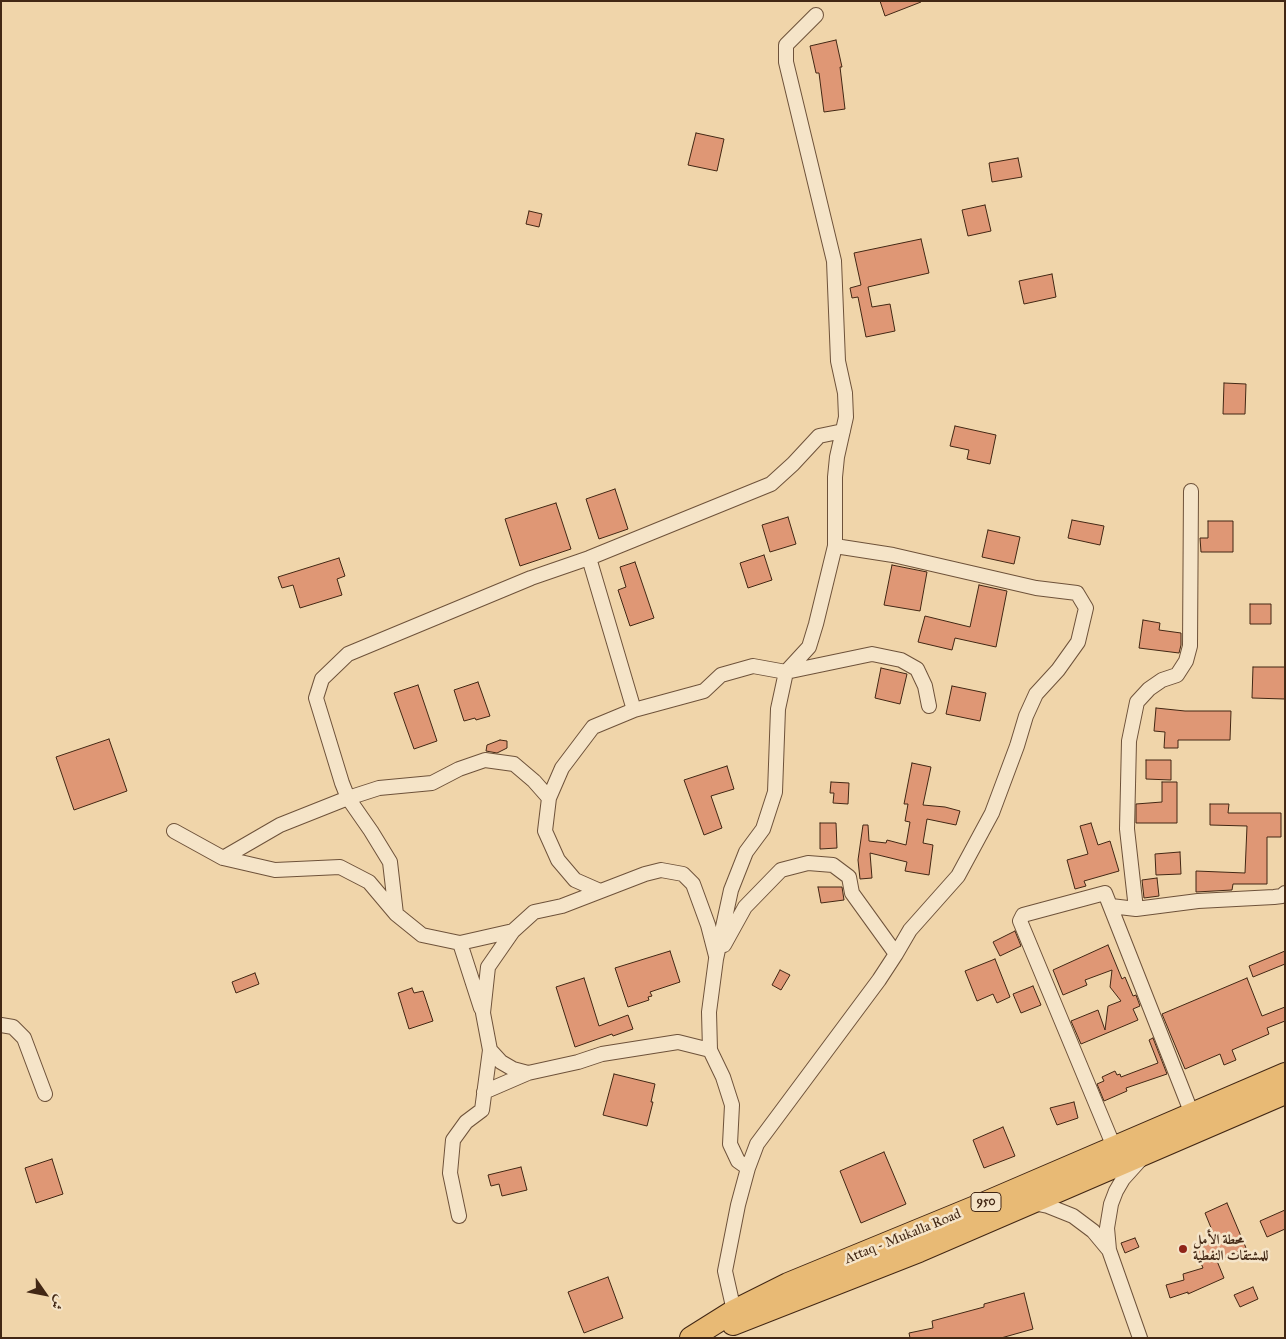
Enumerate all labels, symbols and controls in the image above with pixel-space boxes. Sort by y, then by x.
road number: 950 [971,1192,1001,1212]
street label: Attaq - Mukalla Road [842,1206,964,1268]
place label: محطة الأمل للمشتقات النفطية [1193,1233,1268,1266]
marker: محطة الأمل للمشتقات النفطية [1177,1243,1189,1255]
north arrow [20,1269,70,1319]
text: ش [47,1292,69,1313]

